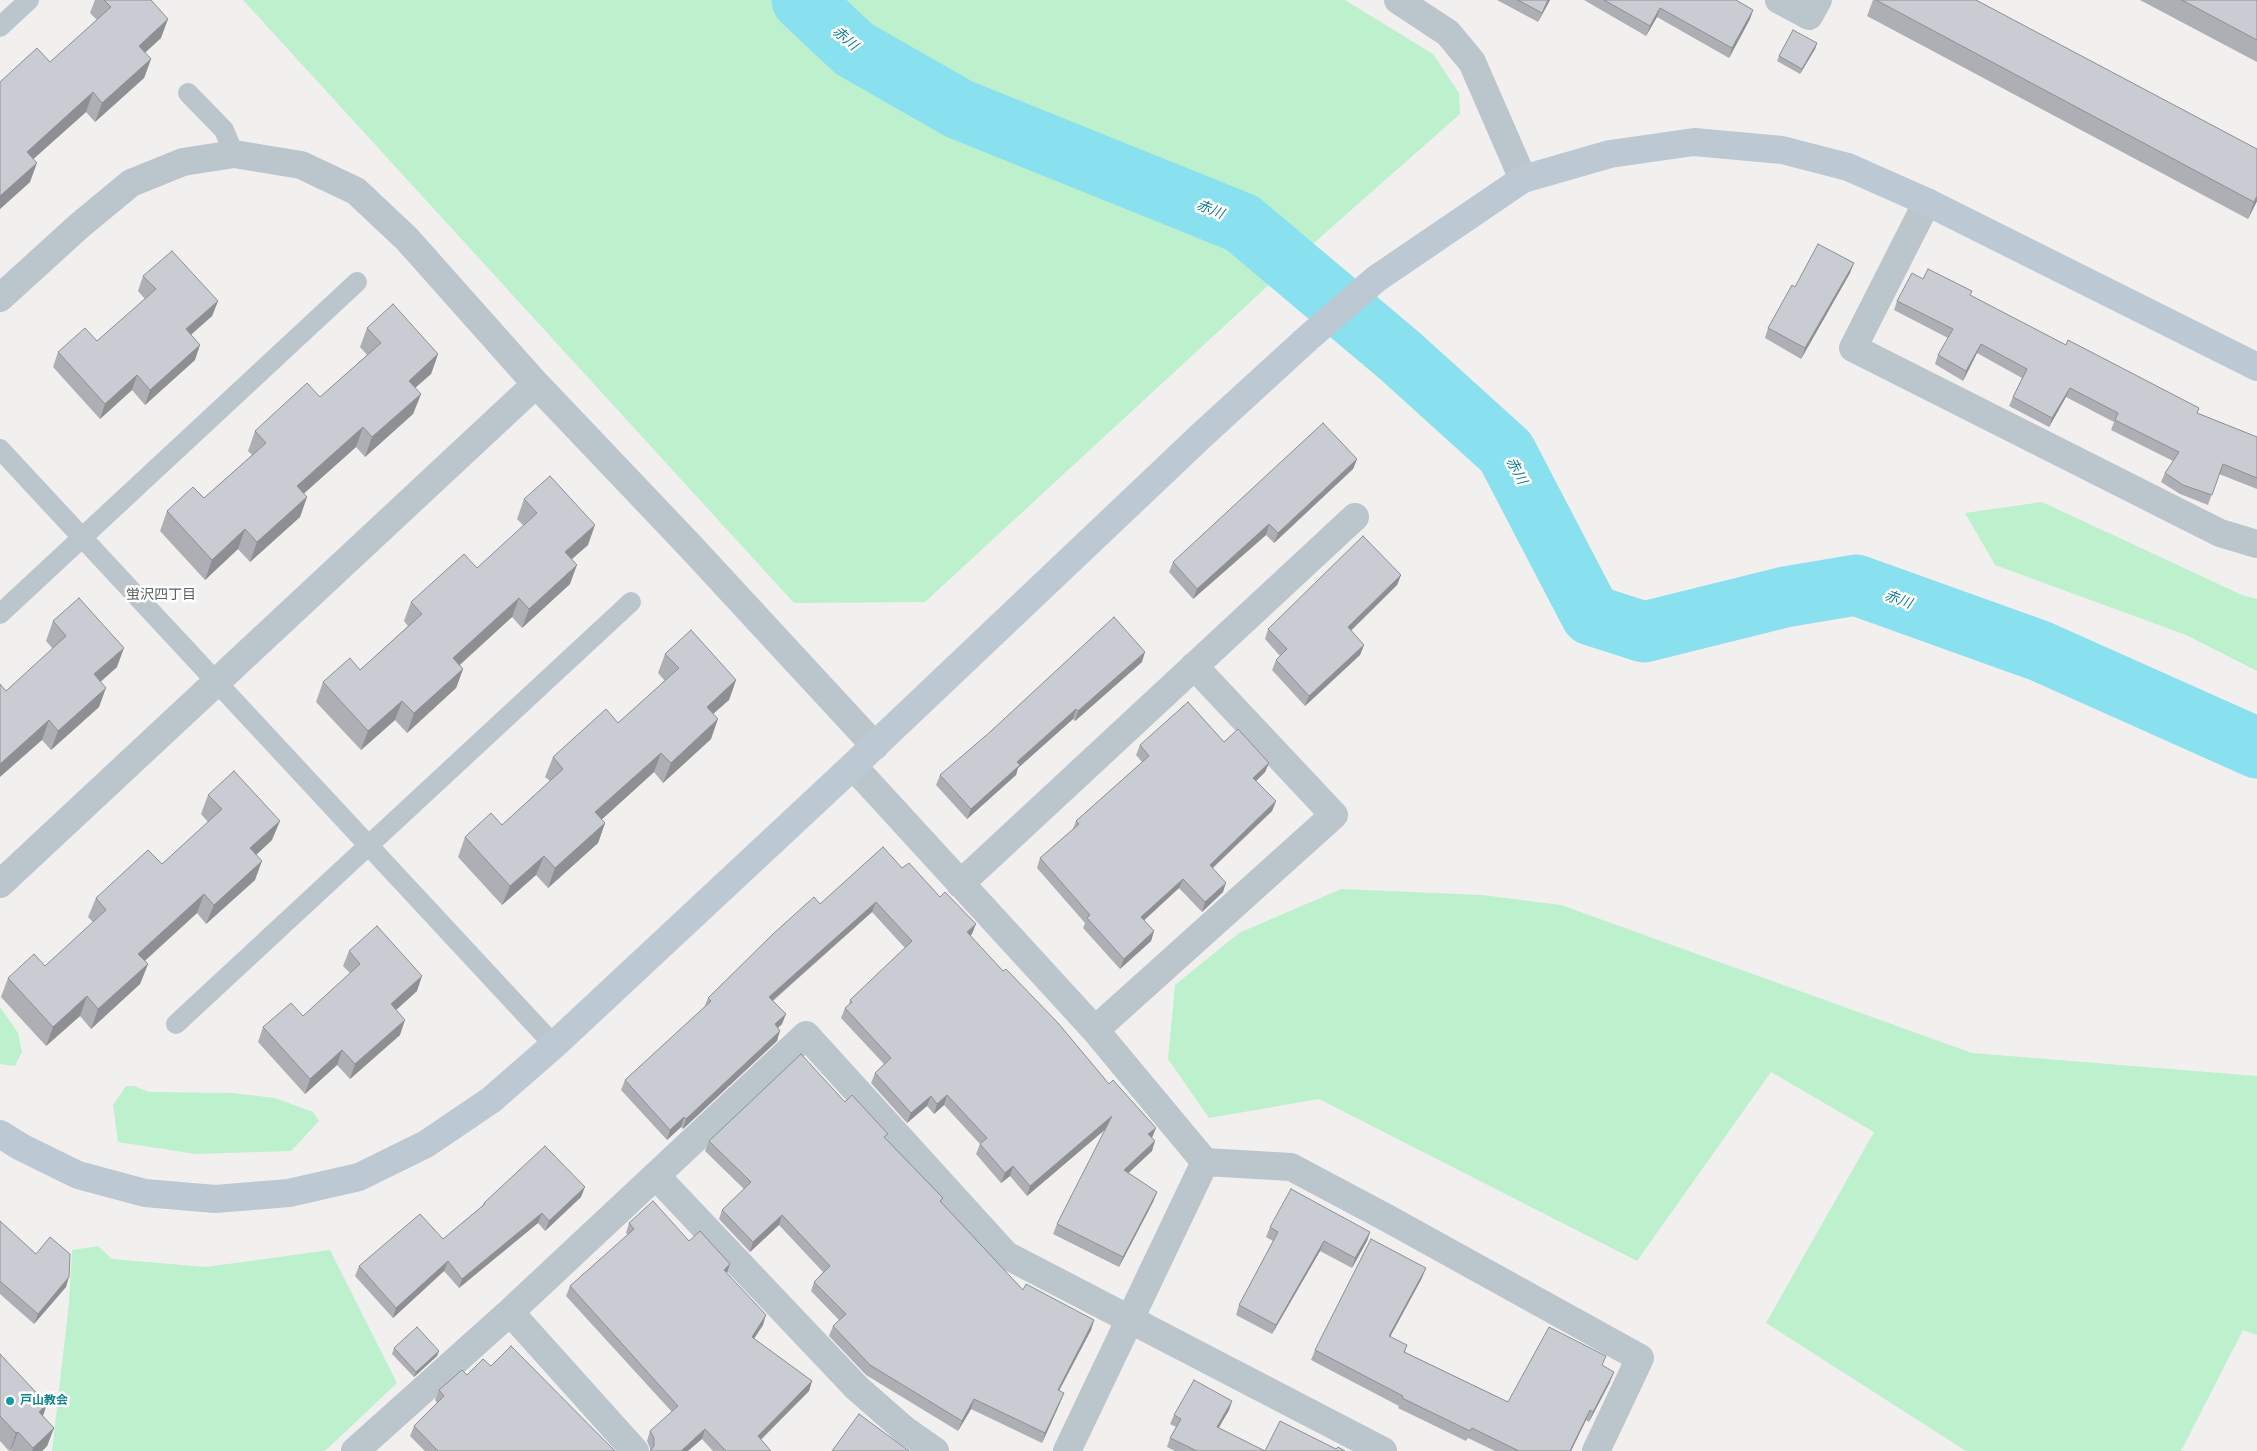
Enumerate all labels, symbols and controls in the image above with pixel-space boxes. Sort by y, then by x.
water label: 赤川 [829,24,861,54]
water label: 赤川 [1194,197,1226,223]
water label: 赤川 [1502,455,1530,487]
district label: 蛍沢四丁目 [126,587,196,603]
water label: 赤川 [1882,587,1914,613]
place label: 戸山教会 [20,1394,68,1408]
marker: 戸山教会 [4,1395,16,1407]

